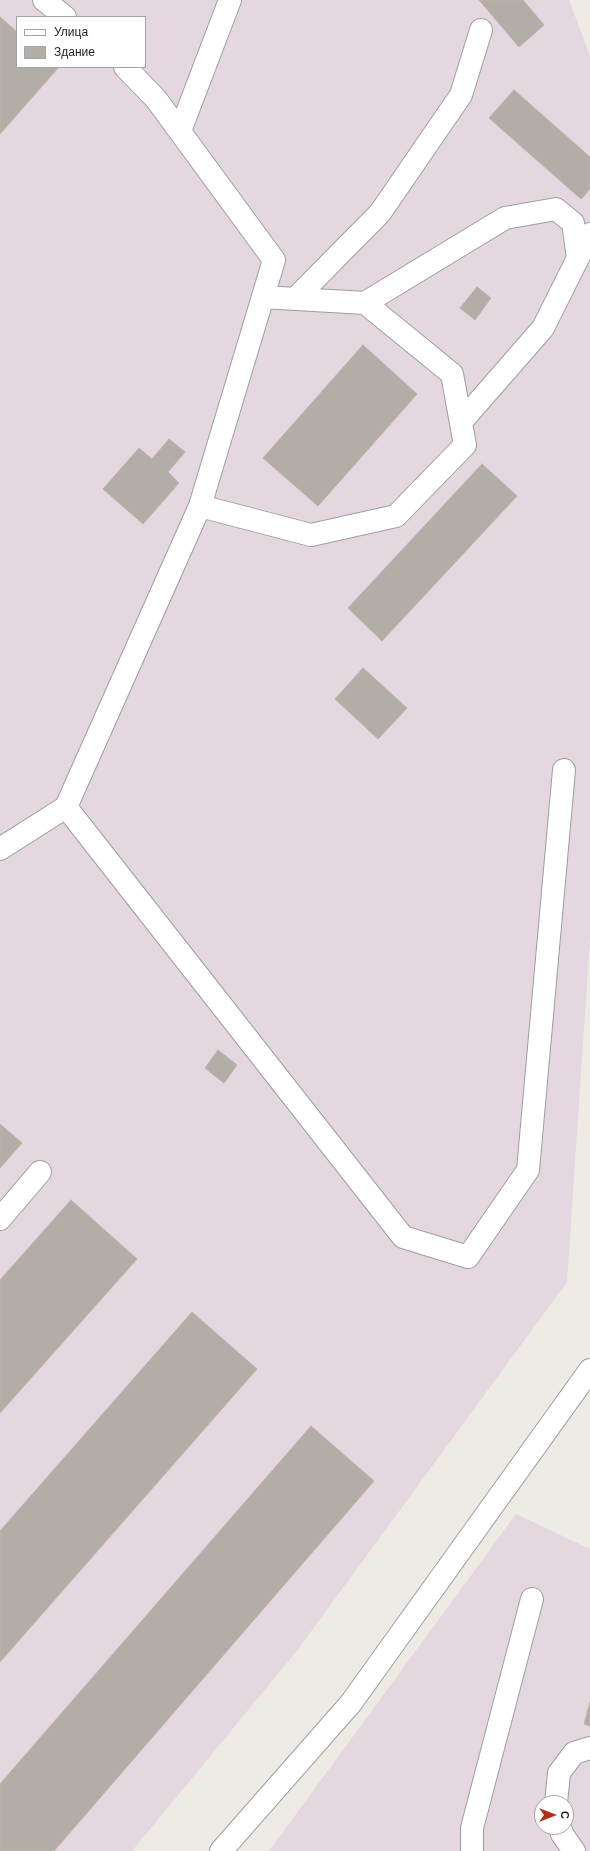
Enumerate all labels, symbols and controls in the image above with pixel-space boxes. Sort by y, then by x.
legend [16,16,146,68]
text: Улица [54,25,88,39]
text: Здание [54,45,95,59]
north arrow [534,1795,574,1835]
text: С [559,1811,571,1819]

